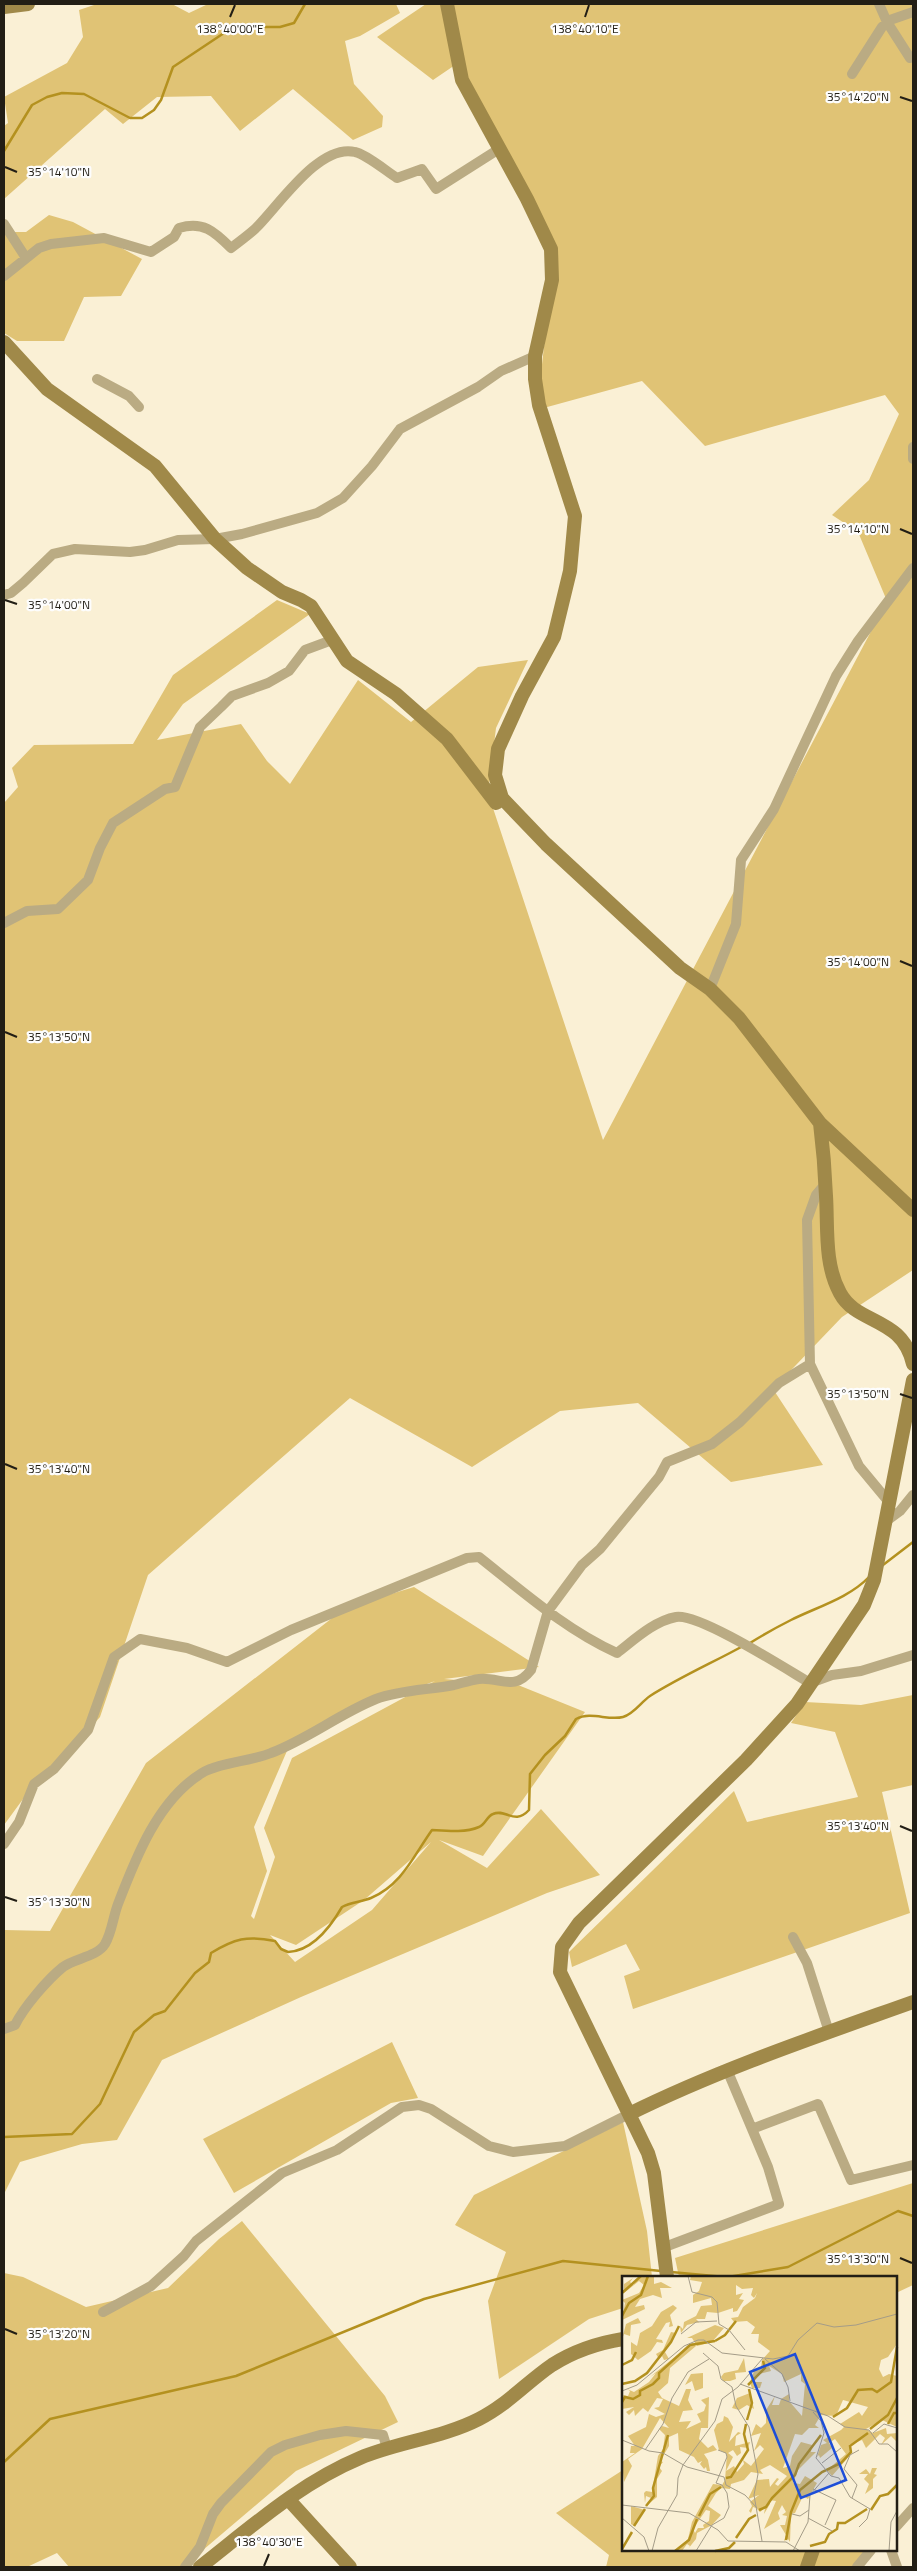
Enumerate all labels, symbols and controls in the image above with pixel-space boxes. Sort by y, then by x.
text: 138°40'00"E [196,19,264,38]
text: 138°40'10"E [551,19,619,38]
text: 35°14'20"N [827,87,889,106]
text: 35°14'10"N [28,162,90,181]
text: 35°14'10"N [827,519,889,538]
text: 35°14'00"N [28,595,90,614]
text: 35°14'00"N [827,952,889,971]
text: 35°13'50"N [28,1027,90,1046]
text: 35°13'50"N [827,1384,889,1403]
text: 35°13'40"N [28,1459,90,1478]
text: 35°13'40"N [827,1816,889,1835]
text: 35°13'30"N [28,1892,90,1911]
text: 35°13'30"N [827,2249,889,2268]
inset map [622,2276,897,2551]
text: 35°13'20"N [28,2324,90,2343]
text: 138°40'30"E [235,2532,303,2551]

